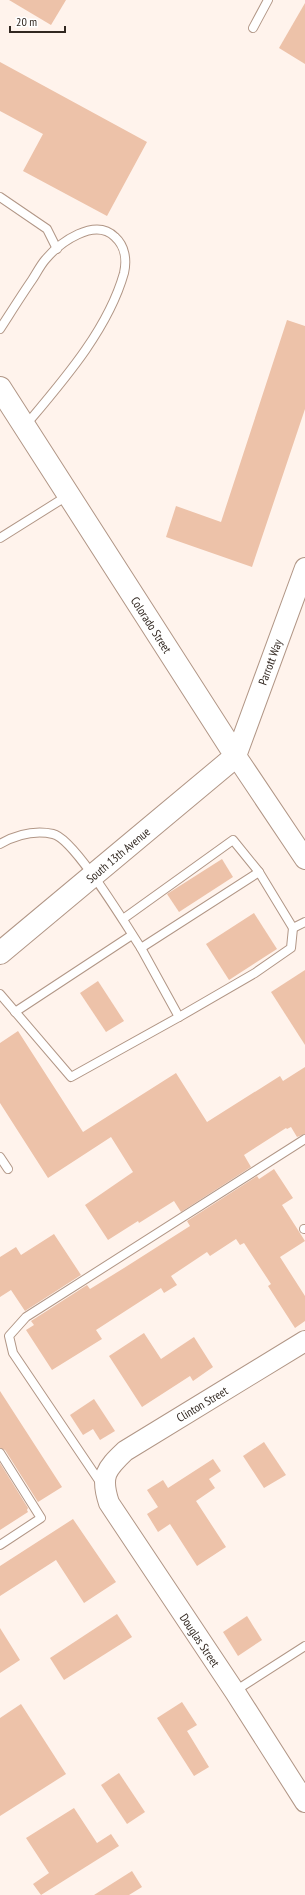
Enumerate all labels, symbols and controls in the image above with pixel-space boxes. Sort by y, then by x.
scale bar [10,8,65,34]
text: 20 m [16,14,37,29]
street label: Colorado Street [128,593,176,656]
street label: Parrott Way [255,637,285,687]
street label: South 13th Avenue [83,824,153,886]
street label: Clinton Street [174,1382,231,1425]
street label: Douglas Street [177,1610,224,1670]

